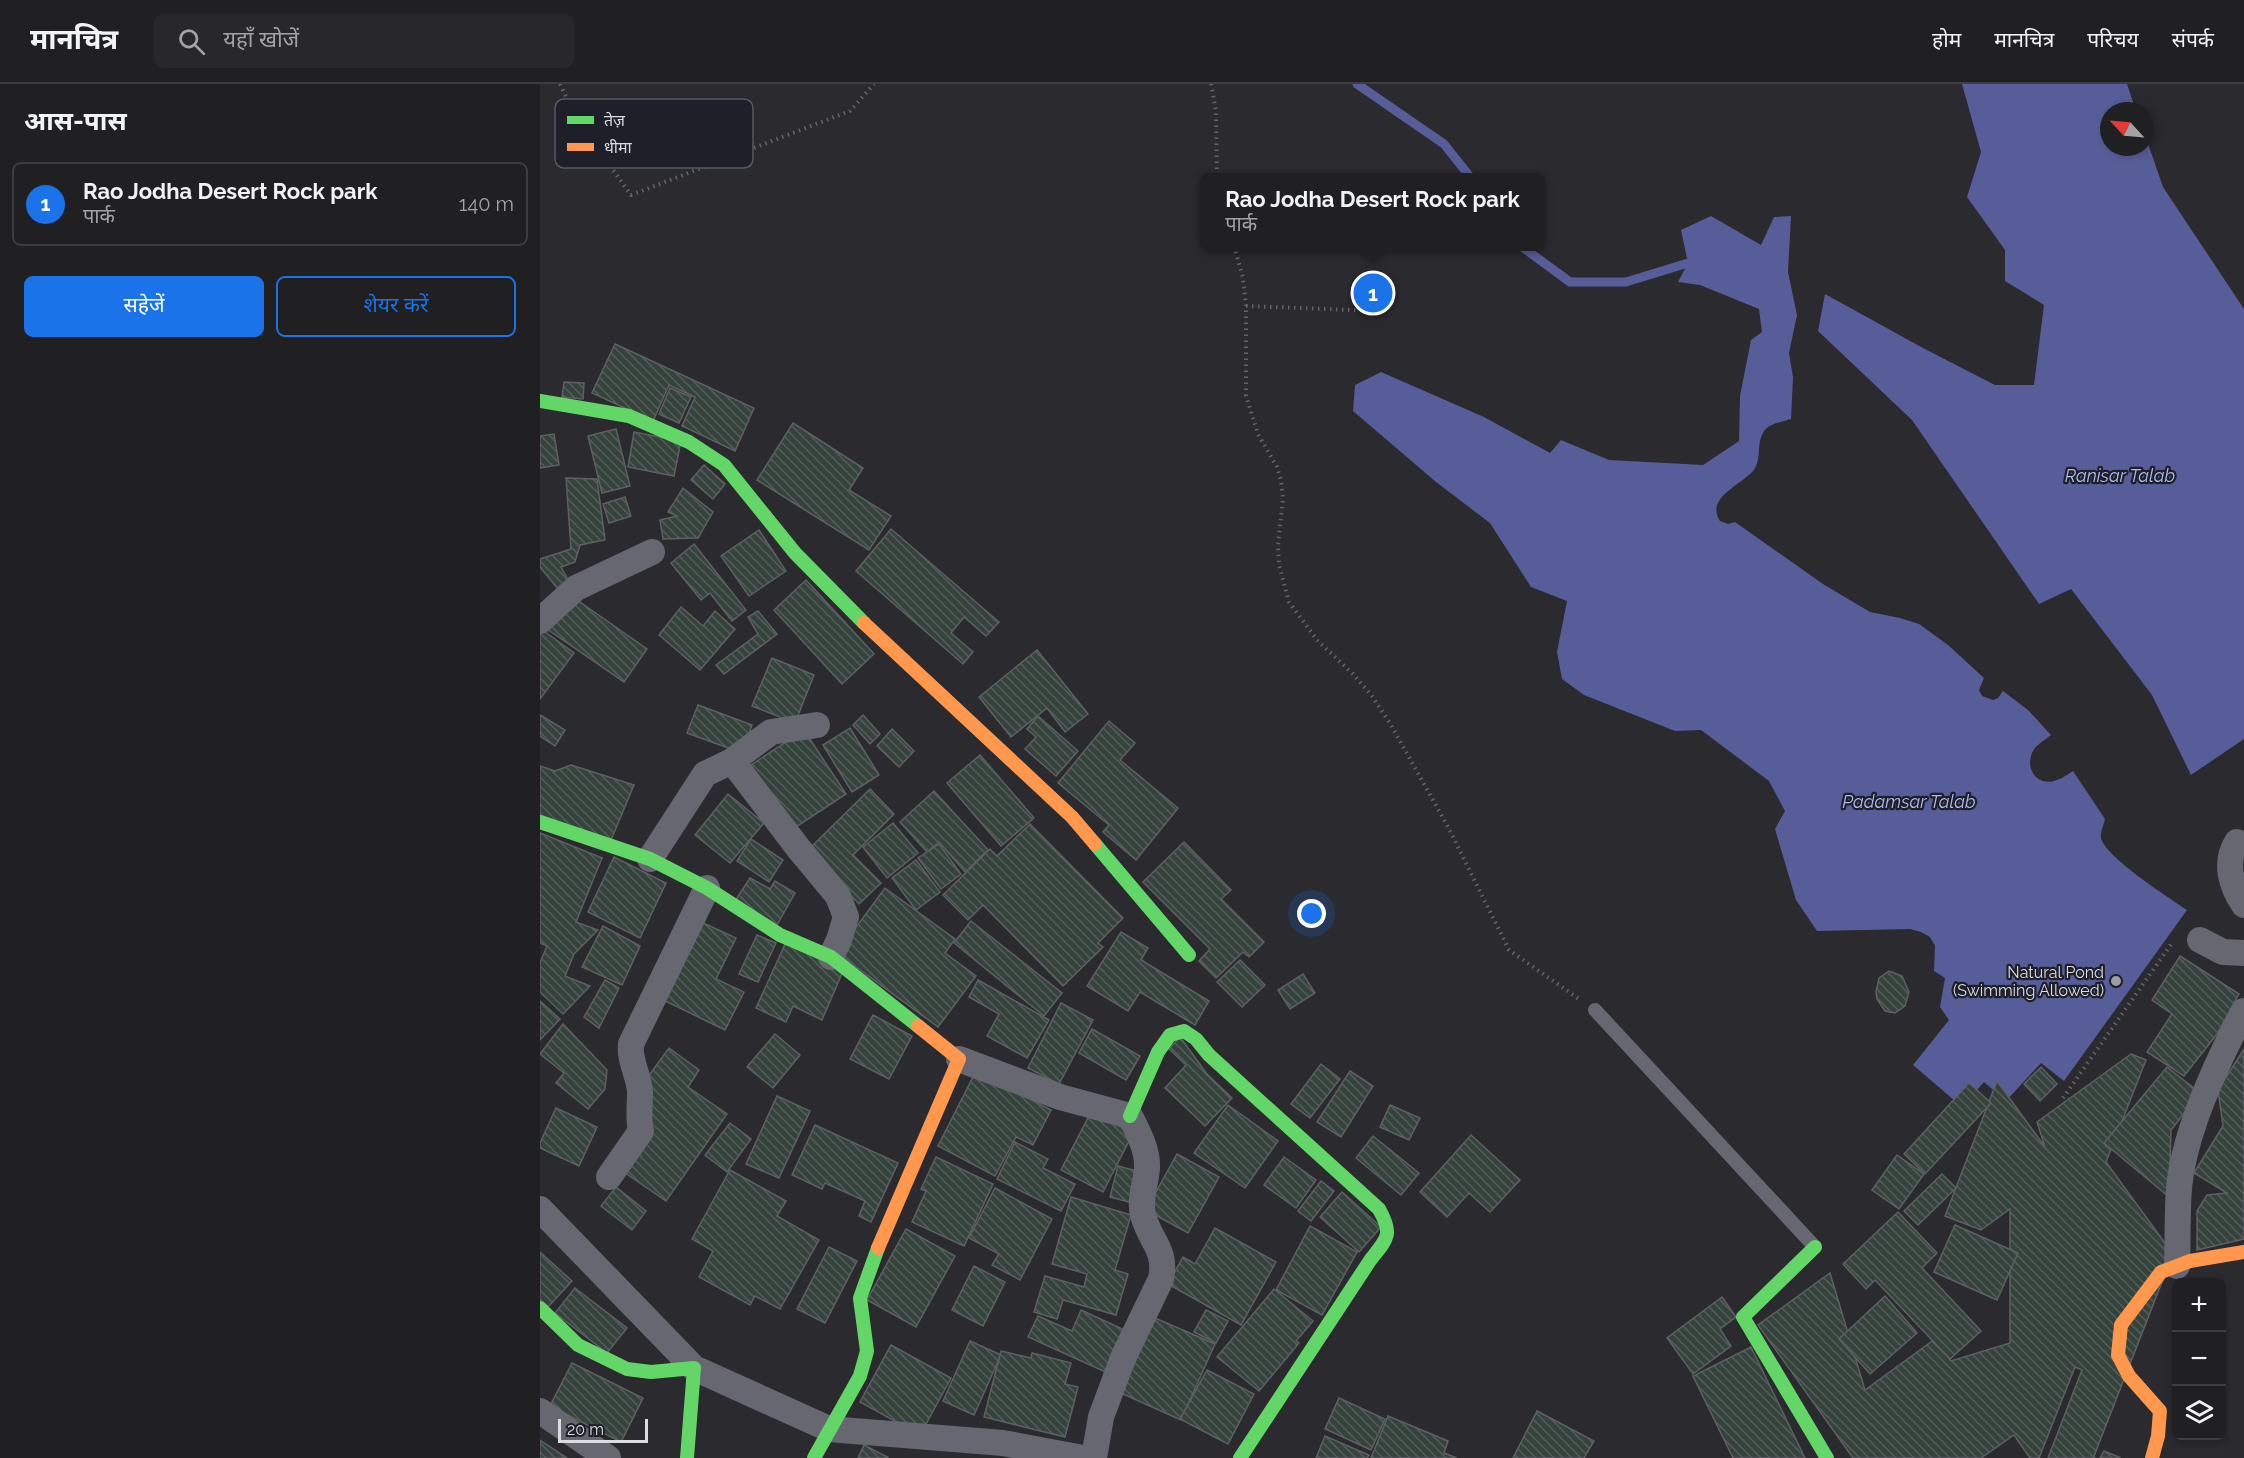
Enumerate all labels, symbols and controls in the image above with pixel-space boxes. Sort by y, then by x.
search box [154,14,574,68]
text: मानचित्र [30,23,118,56]
icon: search [175,25,208,58]
text: यहाँ खोजें [223,26,299,52]
text: होम [1932,27,1961,52]
text: मानचित्र [1994,27,2054,52]
text: परिचय [2087,27,2139,52]
text: संपर्क [2172,27,2214,52]
legend [555,99,753,168]
north arrow [2100,102,2154,156]
text: आस-पास [24,106,127,136]
text: तेज़ [604,111,626,130]
text: धीमा [604,138,633,157]
popup [1200,173,1545,251]
text: Rao Jodha Desert Rock park [83,178,378,204]
text: Rao Jodha Desert Rock park [1225,186,1520,212]
text: 1 [41,192,50,216]
text: 140 m [459,192,514,216]
text: पार्क [83,204,115,228]
text: पार्क [1225,212,1257,236]
pin: 1 [1354,270,1392,316]
button: सहेजें [24,276,264,337]
button: शेयर करें [276,276,516,337]
water label: Ranisar Talab [2065,465,2175,486]
water label: Padamsar Talab [1842,791,1976,812]
your location [1297,899,1326,928]
place label: Natural Pond (Swimming Allowed) [1953,963,2104,1000]
marker: Natural Pond (Swimming Allowed) [2109,974,2123,988]
map controls [2172,1278,2226,1440]
button: + [2172,1278,2226,1332]
button: − [2172,1332,2226,1386]
button: layers [2172,1386,2226,1440]
scale bar [558,1416,648,1444]
text: 20 m [567,1420,604,1439]

